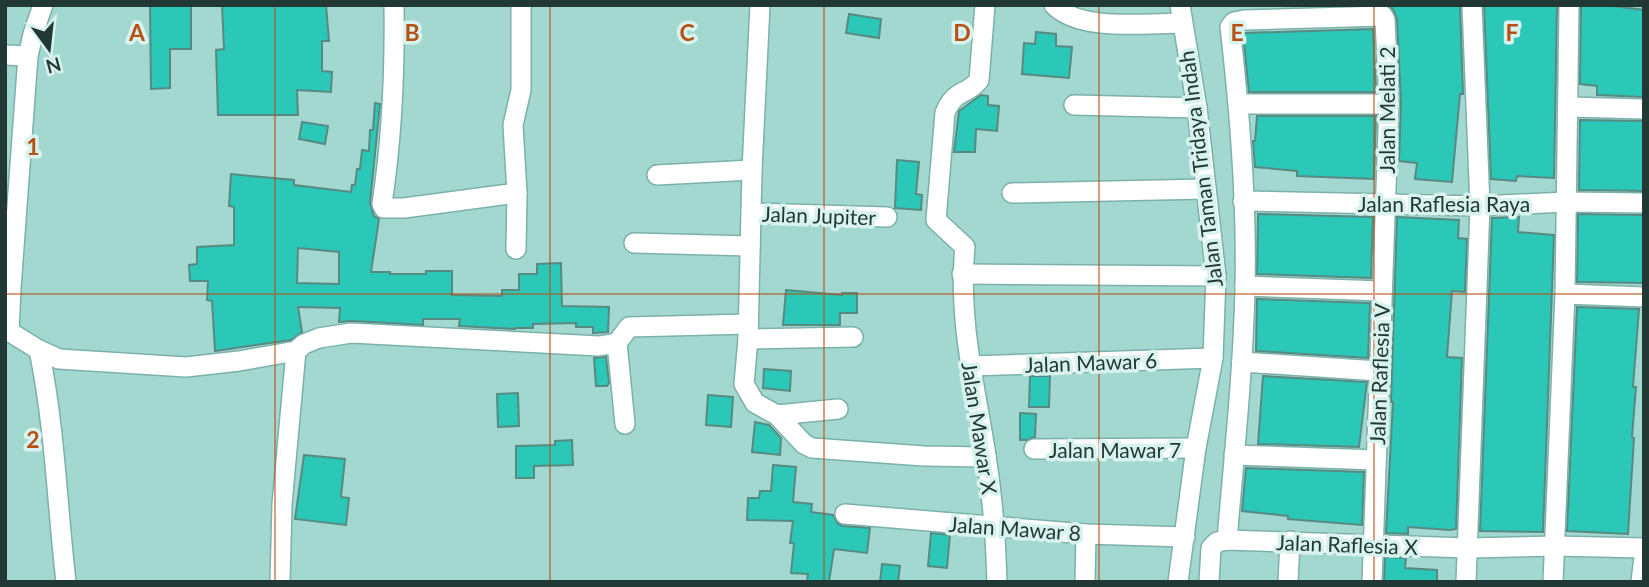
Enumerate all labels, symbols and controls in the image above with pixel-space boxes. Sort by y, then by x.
north arrow [14,14,84,84]
text: A [128,18,146,46]
text: B [404,18,420,46]
text: C [679,18,695,46]
text: D [953,18,971,46]
text: E [1230,18,1244,46]
text: F [1505,18,1519,46]
street label: Jalan Melati 2 [1374,46,1399,174]
street label: Jalan Taman Tridaya Indah [1173,49,1227,289]
text: N [43,53,64,79]
text: 1 [26,132,40,160]
street label: Jalan Raflesia Raya [1358,191,1530,216]
street label: Jalan Jupiter [762,201,877,229]
street label: Jalan Raflesia V [1364,302,1394,445]
street label: Jalan Mawar 6 [1024,347,1158,377]
street label: Jalan Mawar X [957,360,1003,496]
text: 2 [26,425,40,453]
street label: Jalan Mawar 7 [1049,437,1181,462]
street label: Jalan Mawar 8 [948,511,1082,545]
street label: Jalan Raflesia X [1276,529,1419,559]

